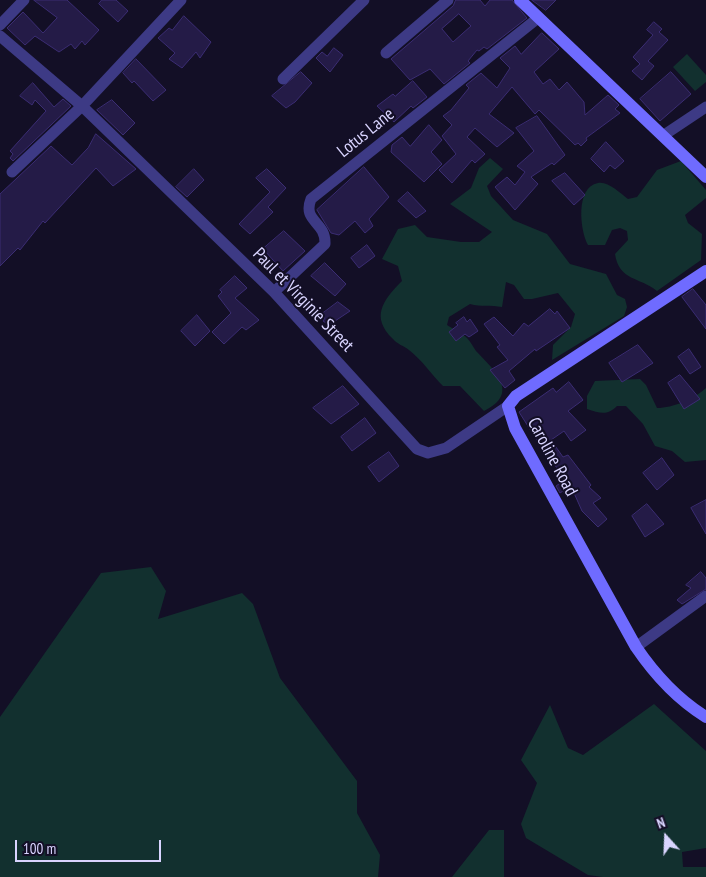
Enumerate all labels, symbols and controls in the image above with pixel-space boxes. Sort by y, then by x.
street label: Lotus Lane [333,104,399,162]
street label: Paul et Virginie Street [248,244,358,356]
street label: Caroline Road [522,414,582,500]
north arrow [641,812,691,862]
text: N [654,813,668,833]
scale bar [18,830,164,862]
text: 100 m [23,839,56,858]

